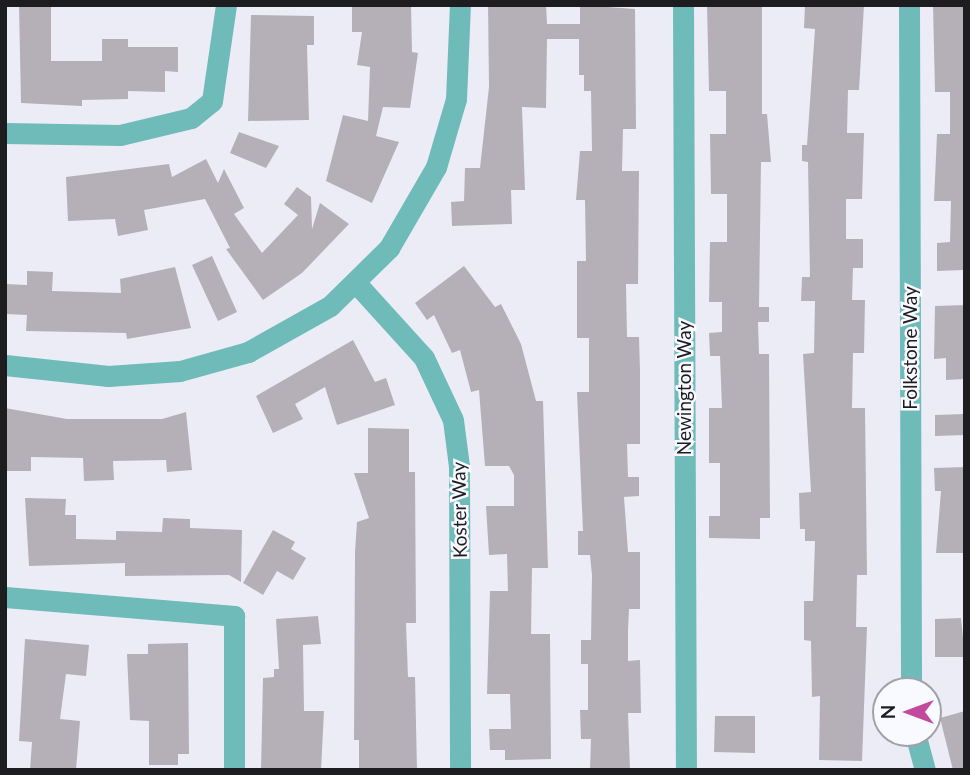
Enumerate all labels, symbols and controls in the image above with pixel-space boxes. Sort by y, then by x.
street label: Folkstone Way [899,286,921,410]
street label: Newington Way [673,321,695,455]
street label: Koster Way [447,461,471,559]
north arrow [872,677,942,747]
text: N [876,705,899,719]

